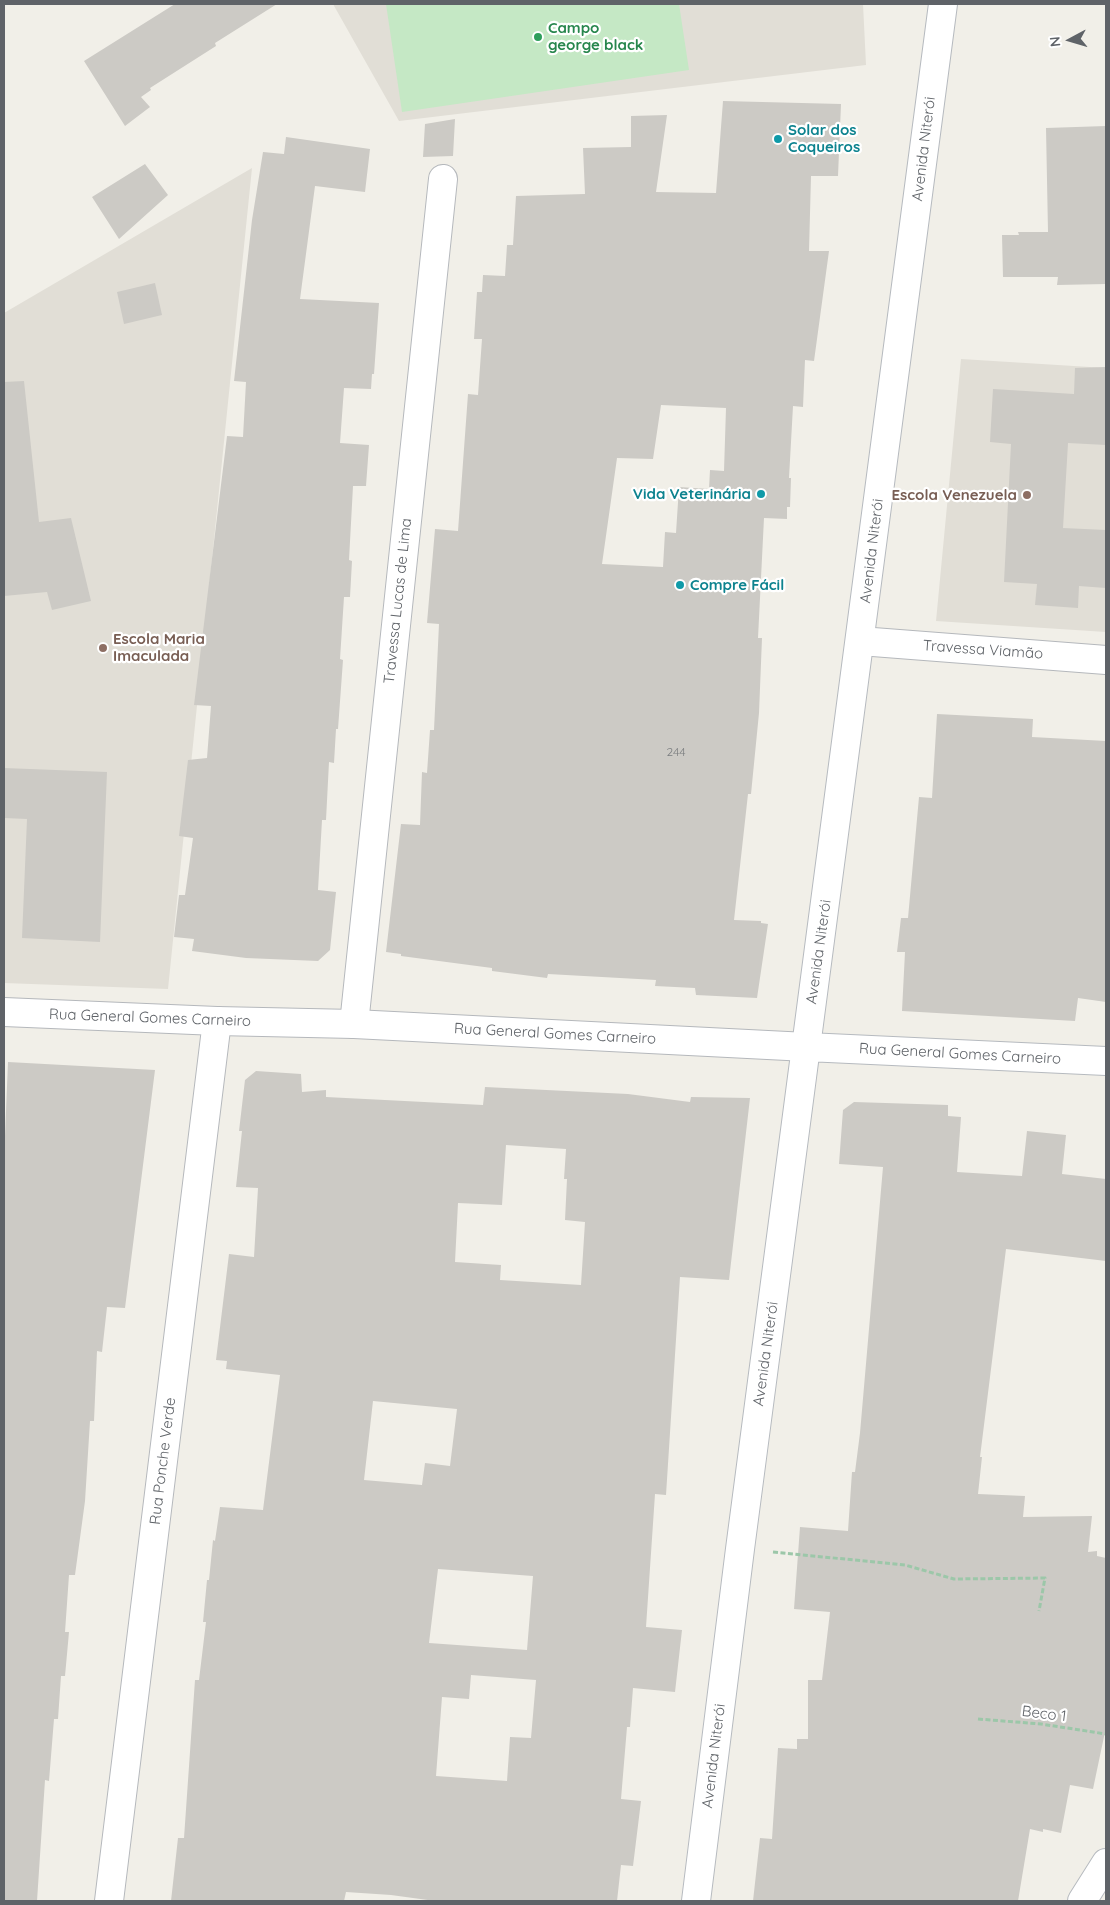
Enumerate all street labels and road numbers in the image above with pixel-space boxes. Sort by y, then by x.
street label: Avenida Niterói [909,96,939,202]
street label: Avenida Niterói [857,498,887,604]
street label: Travessa Lucas de Lima [380,517,416,685]
street label: Travessa Viamão [922,637,1044,663]
street label: Avenida Niterói [803,899,835,1005]
street label: Rua General Gomes Carneiro [49,1005,251,1031]
street label: Rua General Gomes Carneiro [454,1020,656,1048]
street label: Rua General Gomes Carneiro [859,1040,1061,1068]
street label: Avenida Niterói [750,1301,782,1407]
street label: Rua Ponche Verde [146,1396,180,1526]
street label: Beco 1 [1021,1702,1067,1726]
street label: Avenida Niterói [699,1703,729,1809]

